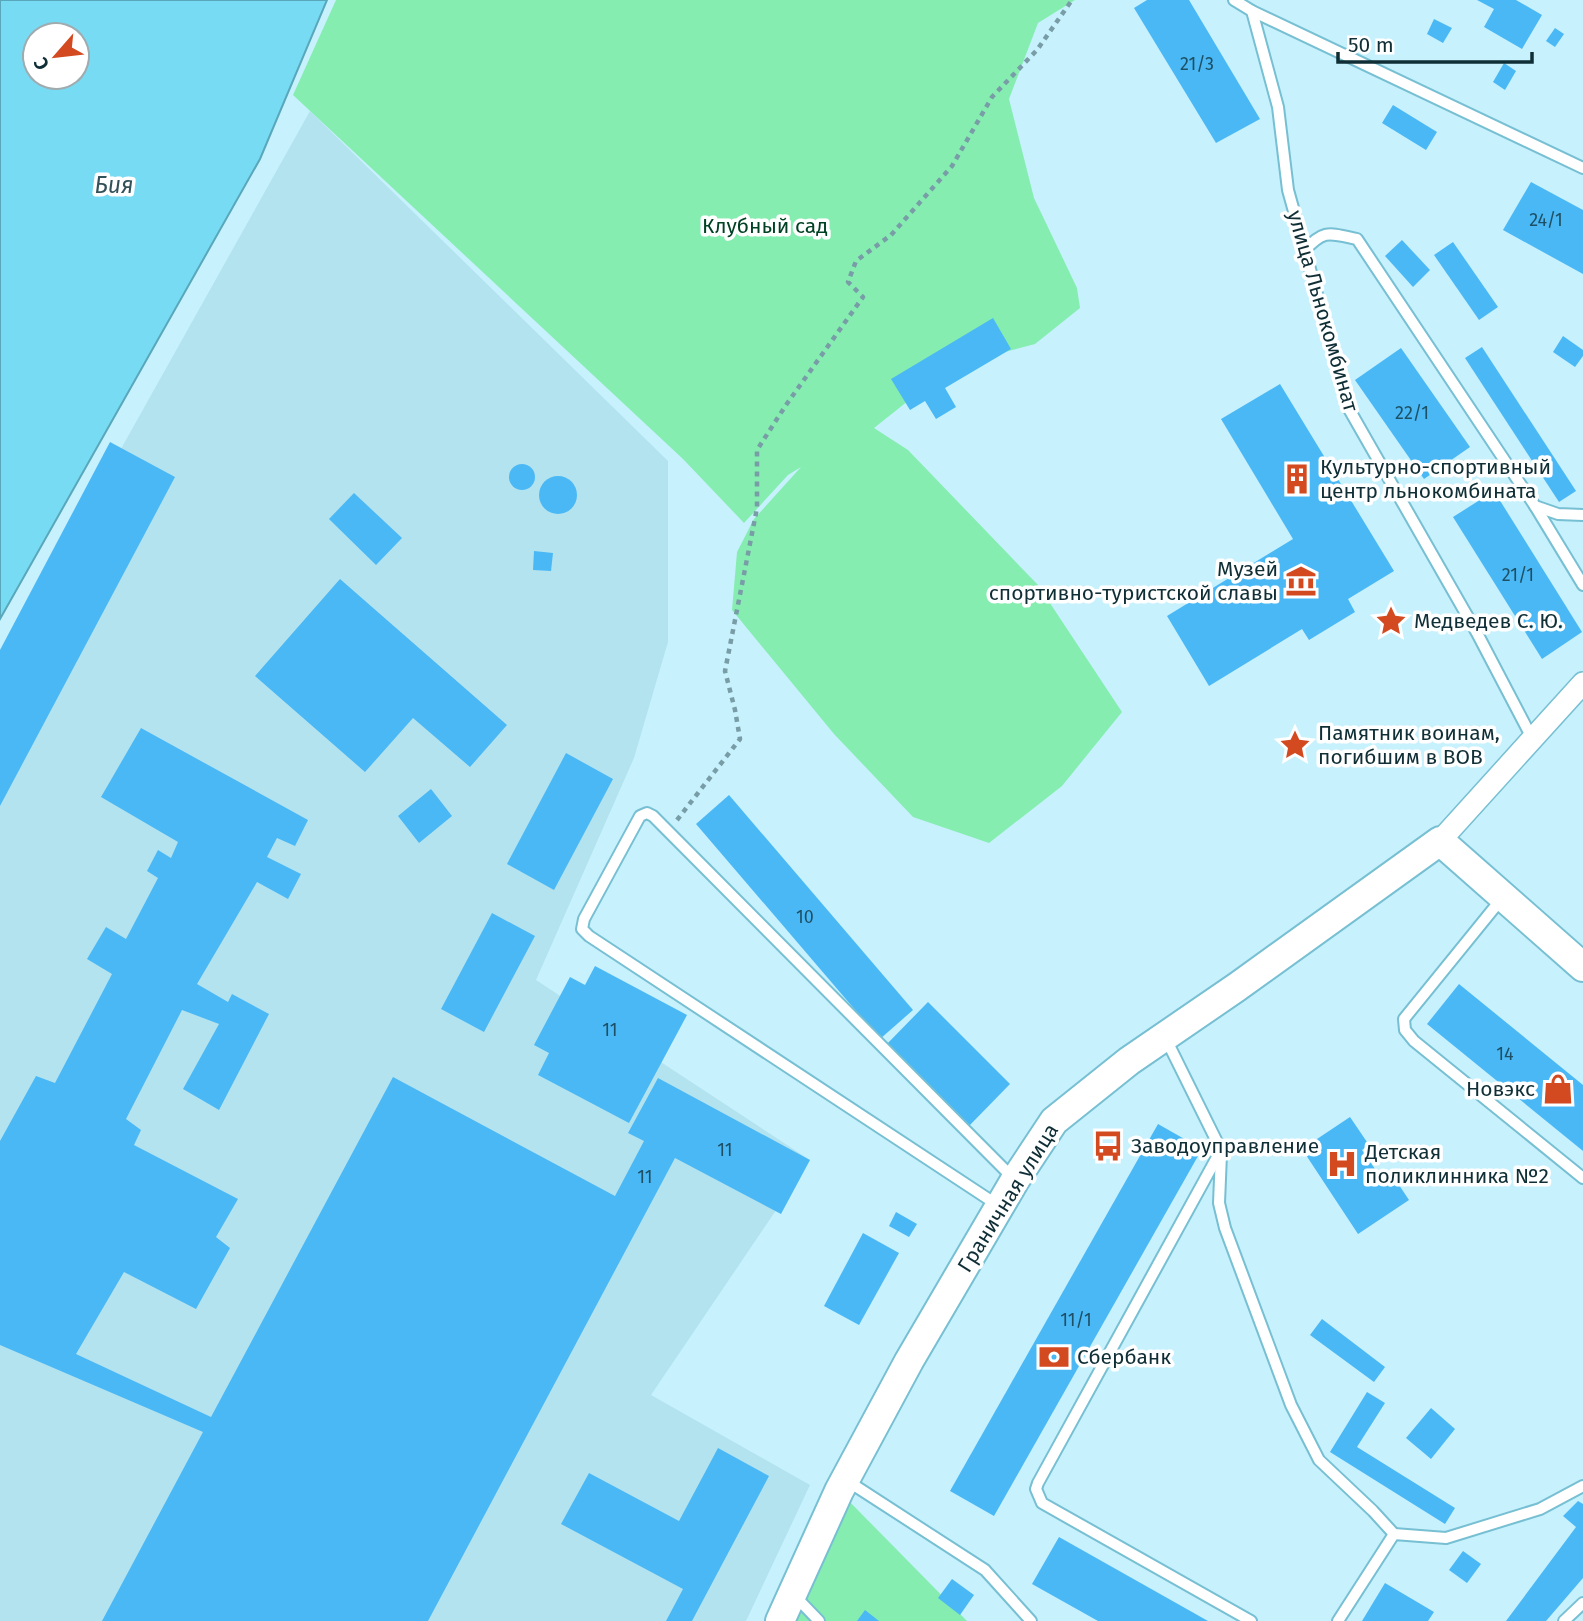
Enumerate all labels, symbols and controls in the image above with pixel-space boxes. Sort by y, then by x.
north arrow [21,21,91,91]
scale bar [1338,21,1532,65]
text: 50 m [1348,32,1394,58]
text: С [29,53,54,74]
house number: 21/3 [1180,53,1214,75]
water label: Бия [95,171,133,199]
street label: улица Льнокомбинат [1282,207,1364,415]
house number: 24/1 [1529,209,1563,231]
park label: Клубный сад [702,213,828,239]
house number: 22/1 [1395,402,1429,424]
place label: Культурно-спортивный центр льнокомбината [1320,454,1551,504]
building icon: Культурно-спортивный центр льнокомбината [1280,462,1314,496]
place label: Музей спортивно-туристской славы [989,556,1278,606]
museum icon: Музей спортивно-туристской славы [1284,564,1318,598]
house number: 21/1 [1502,564,1534,586]
place icon: Медведев С. Ю. [1374,604,1408,638]
place label: Медведев С. Ю. [1414,608,1563,634]
place label: Памятник воинам, погибшим в ВОВ [1318,720,1500,770]
place icon: Памятник воинам, погибшим в ВОВ [1278,728,1312,762]
house number: 10 [796,906,814,928]
house number: 11 [602,1019,618,1041]
house number: 14 [1496,1043,1514,1065]
shop icon: Новэкс [1541,1072,1575,1106]
place label: Новэкс [1466,1076,1535,1102]
street label: Граничная улица [952,1119,1064,1277]
bus stop icon: Заводоуправление [1091,1129,1125,1163]
place label: Заводоуправление [1131,1133,1319,1159]
house number: 11 [717,1139,733,1161]
place label: Детская поликлинника №2 [1364,1139,1549,1189]
hospital icon: Детская поликлинника №2 [1325,1147,1359,1181]
house number: 11 [637,1166,653,1188]
house number: 11/1 [1060,1309,1092,1331]
bank icon: Сбербанк [1037,1340,1071,1374]
place label: Сбербанк [1077,1344,1171,1370]

